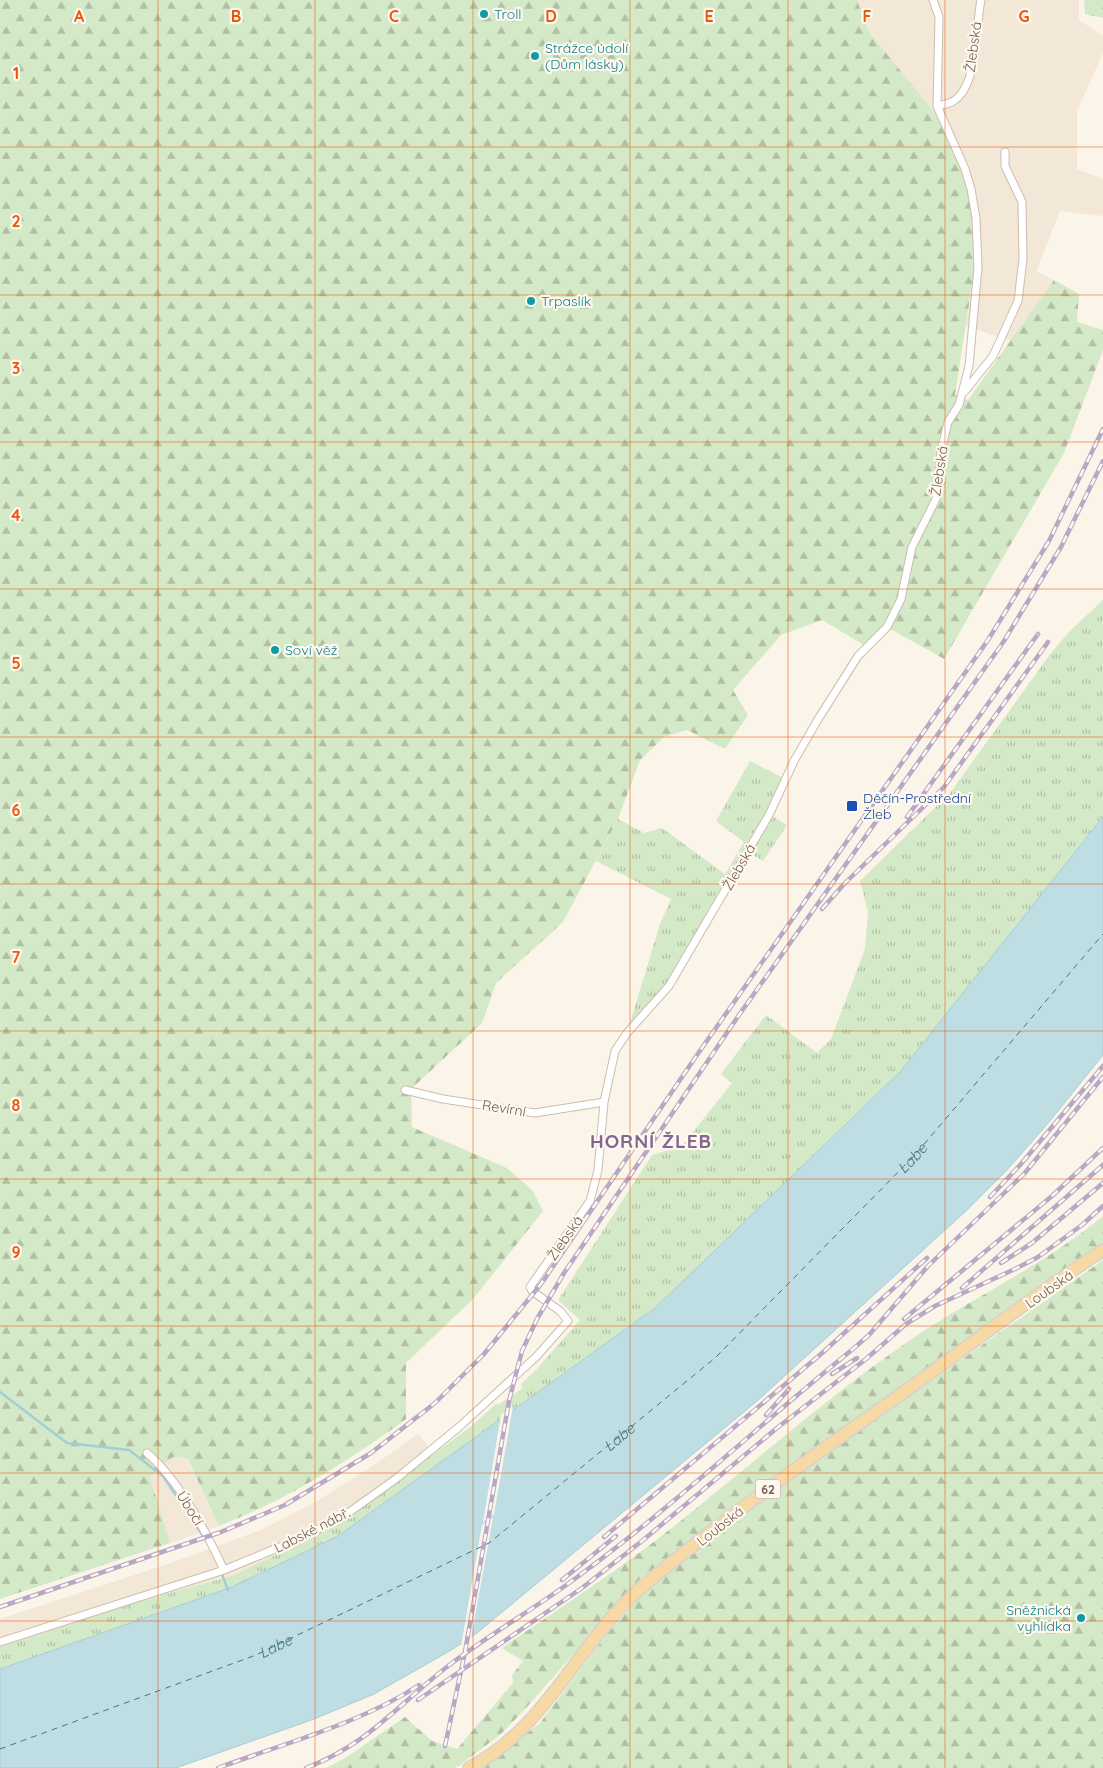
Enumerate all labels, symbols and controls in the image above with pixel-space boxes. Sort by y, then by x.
place label: Troll [494,5,522,23]
text: A [74,6,85,26]
text: B [231,6,241,26]
text: C [389,6,399,26]
text: D [545,6,557,26]
text: E [704,6,714,26]
text: F [863,6,872,26]
text: G [1018,6,1030,26]
marker: Troll [478,8,490,20]
street label: Žlebská [961,21,985,73]
place label: Strážce údolí (Dům lásky) [545,39,628,73]
marker: Strážce údolí (Dům lásky) [529,50,541,62]
text: 1 [13,63,19,83]
text: 2 [11,211,21,231]
place label: Trpaslík [541,292,591,310]
marker: Trpaslík [525,295,537,307]
text: 3 [12,358,20,378]
street label: Žlebská [926,444,952,498]
text: 4 [11,505,21,525]
place label: Soví věž [285,641,338,659]
marker: Soví věž [269,644,281,656]
text: 5 [11,653,21,673]
place label: Děčín-Prostřední Žleb [863,789,971,823]
marker: Děčín-Prostřední Žleb [845,799,859,813]
text: 6 [12,800,21,820]
street label: Žlebská [718,840,760,894]
text: 7 [12,947,21,967]
text: 8 [12,1095,21,1115]
street label: Revírní [481,1096,527,1120]
district label: HORNÍ ŽLEB [590,1129,712,1153]
water label: Labe [893,1138,931,1177]
street label: Žlebská [543,1212,587,1264]
text: 9 [11,1242,21,1262]
street label: Loubská [1021,1266,1077,1312]
water label: Labe [599,1418,639,1455]
road number: 62 [756,1480,780,1498]
street label: Úbočí [173,1487,207,1529]
street label: Loubská [693,1502,747,1550]
street label: Labské nábř. [271,1503,353,1557]
place label: Sněžnická vyhlídka [1006,1601,1071,1635]
marker: Sněžnická vyhlídka [1075,1612,1087,1624]
water label: Labe [255,1629,295,1662]

